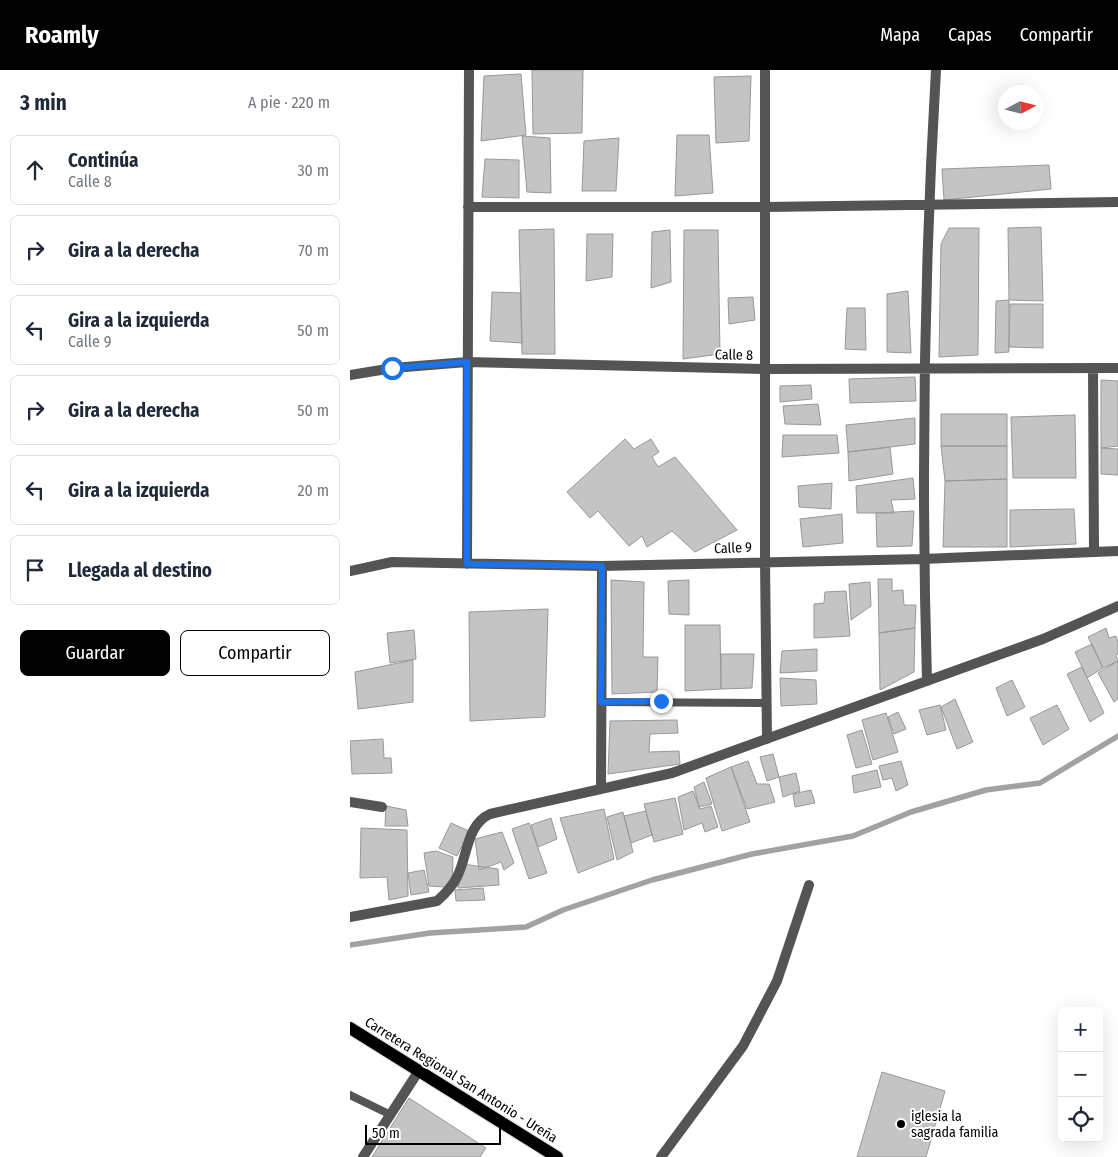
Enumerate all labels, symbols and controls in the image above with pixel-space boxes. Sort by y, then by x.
text: Roamly [25,21,99,49]
text: Mapa [880,24,920,46]
text: Capas [948,24,992,46]
text: Compartir [1020,24,1093,46]
north arrow [998,85,1043,130]
text: 3 min [20,90,67,116]
text: A pie · 220 m [248,93,330,112]
text: Continúa [68,149,139,172]
icon: ahead [21,156,49,184]
text: 30 m [297,161,329,180]
text: Calle 8 [68,172,112,191]
icon: right [21,236,49,264]
text: Gira a la derecha [68,239,200,262]
text: 70 m [298,241,329,260]
text: Gira a la izquierda [68,309,210,332]
icon: left [21,316,49,344]
text: 50 m [297,321,329,340]
text: Calle 9 [68,332,111,351]
street label: Calle 8 [715,346,753,364]
route start [381,357,404,380]
icon: right [21,396,49,424]
text: Gira a la derecha [68,399,200,422]
text: 50 m [297,401,329,420]
icon: left [21,476,49,504]
text: Gira a la izquierda [68,479,210,502]
text: 20 m [298,481,329,500]
street label: Calle 9 [714,539,752,557]
icon: arrive [21,556,49,584]
text: Llegada al destino [68,559,212,582]
button: Guardar [20,630,170,676]
button: Compartir [180,630,330,676]
route end [650,690,673,713]
map controls [1058,1007,1103,1142]
button: + [1058,1007,1103,1052]
street label: Carretera Regional San Antonio - Ureña [362,1014,560,1147]
button: − [1058,1052,1103,1097]
button: locate [1058,1097,1103,1142]
place label: iglesia la sagrada familia [911,1108,999,1141]
marker: iglesia la sagrada familia [895,1118,907,1130]
scale bar [365,1122,501,1145]
text: 50 m [372,1125,400,1142]

